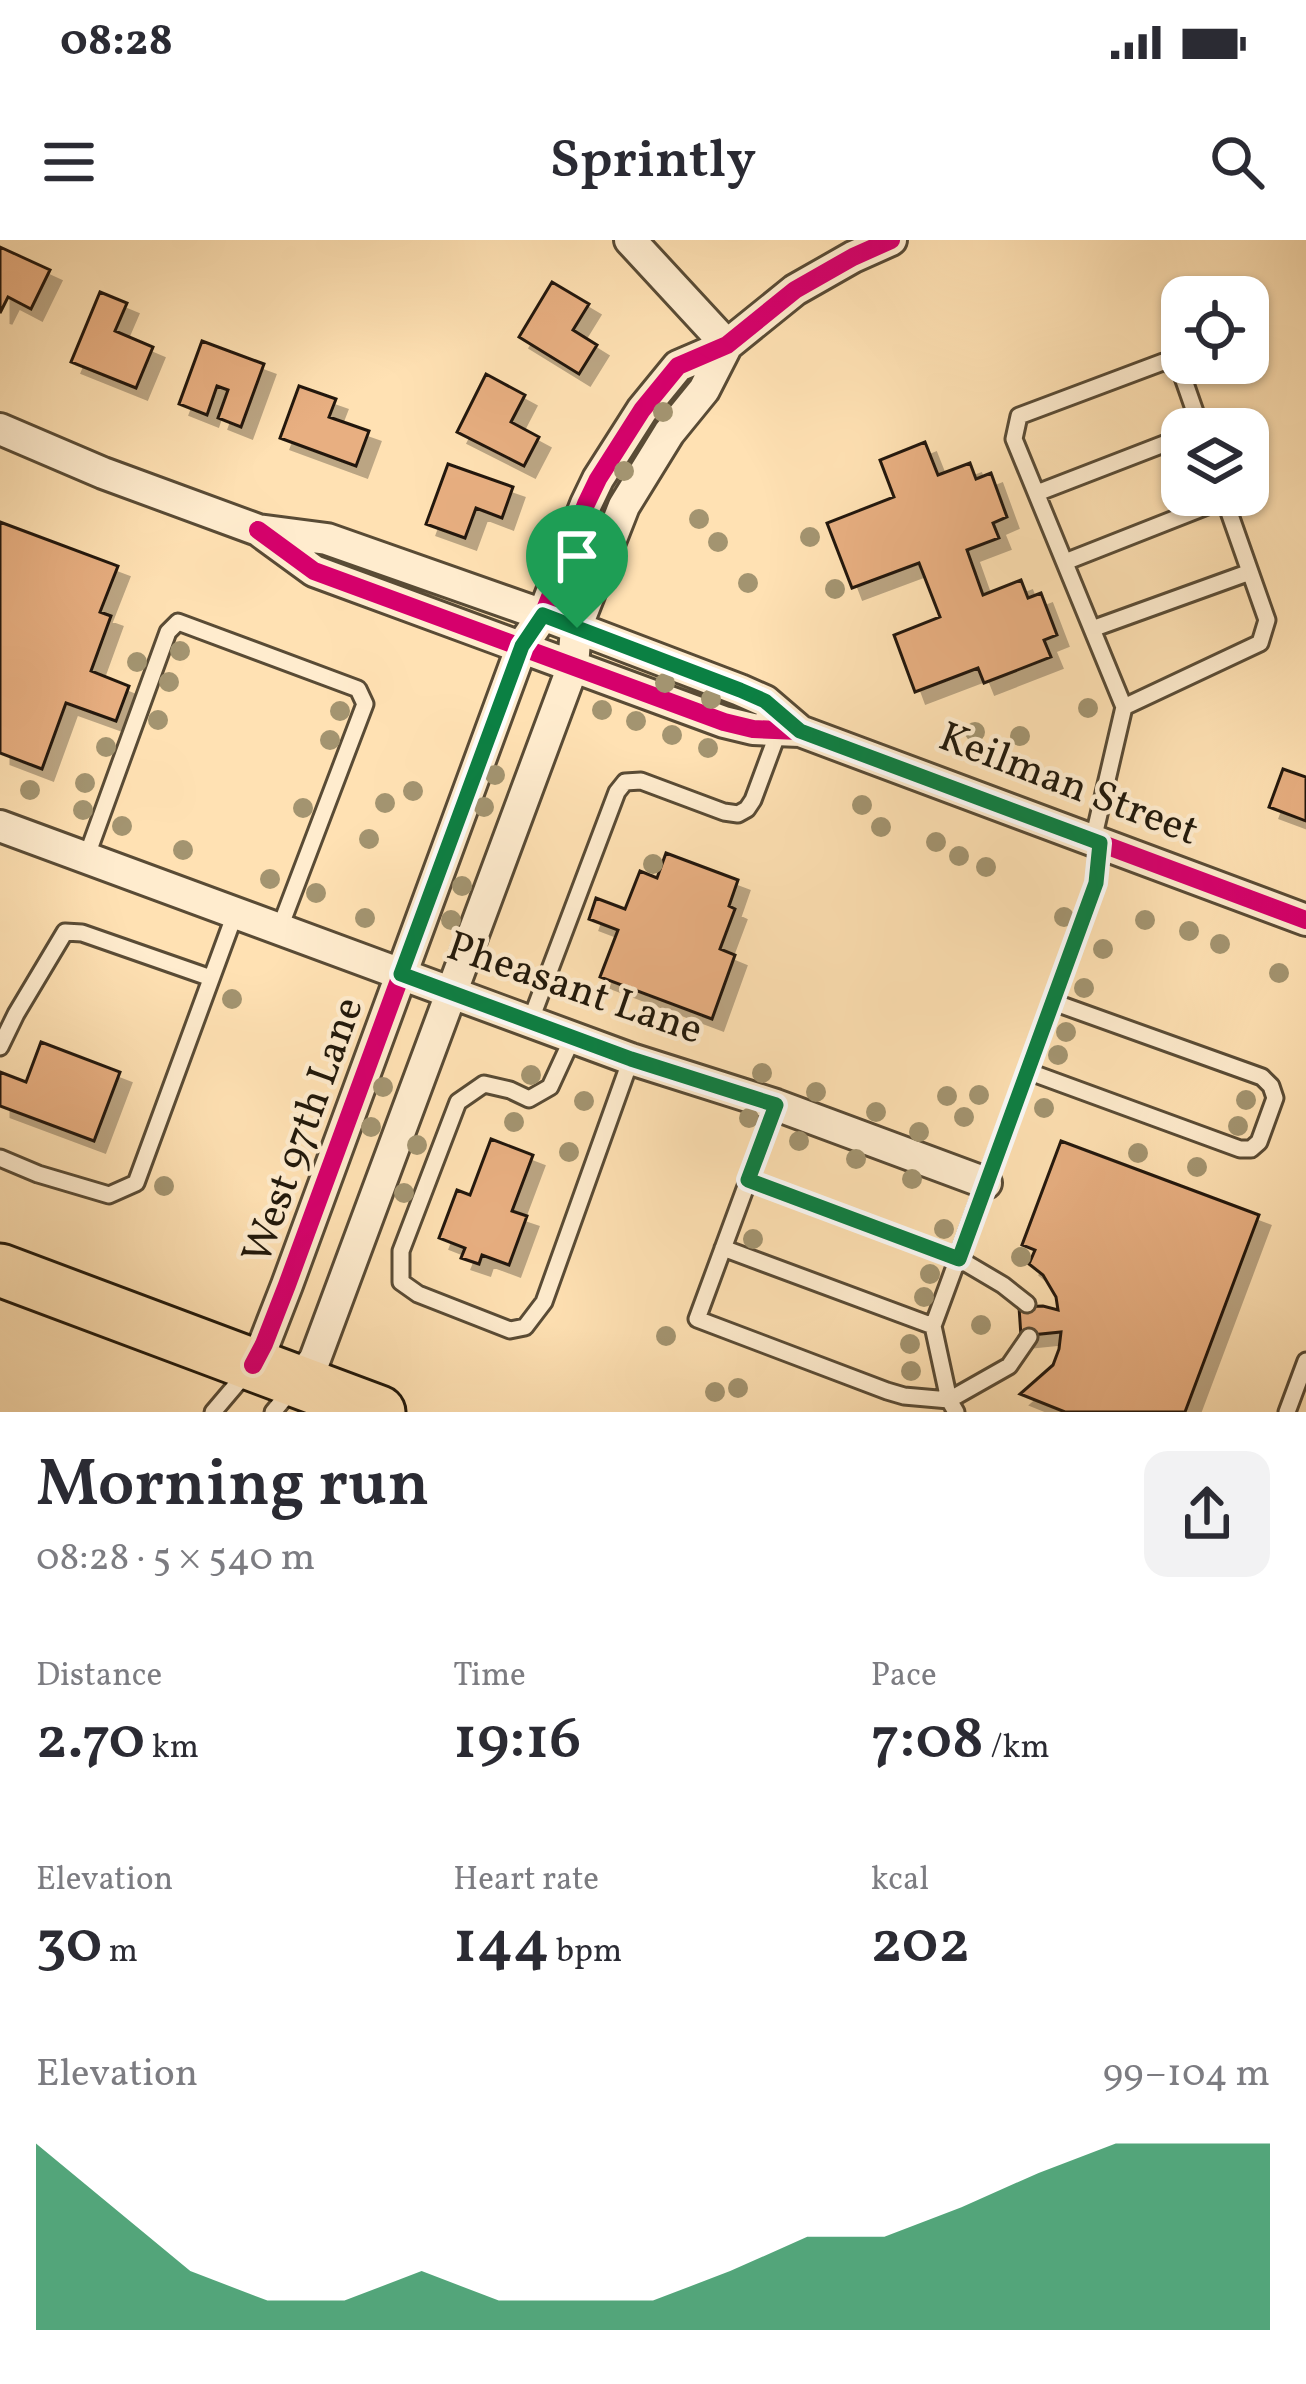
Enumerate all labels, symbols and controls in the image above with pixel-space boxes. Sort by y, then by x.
text: 08:28 [60,11,173,74]
text: Sprintly [550,125,756,200]
icon: menu [36,129,102,195]
icon: search [1204,129,1270,195]
map controls [1161,276,1269,516]
button: locate [1161,276,1269,384]
button: layers [1161,408,1269,516]
pin [526,505,628,628]
icon: arrive [544,523,610,589]
street label: Keilman Street [930,709,1206,863]
street label: Pheasant Lane [438,919,710,1061]
street label: West 97th Lane [229,990,381,1272]
text: Morning run [36,1441,429,1533]
button: share [1144,1451,1270,1577]
text: 08:28 · 5 × 540 m [36,1532,315,1586]
text: Distance [36,1654,162,1700]
text: Time [453,1654,526,1700]
text: Pace [871,1654,937,1700]
text: 2.70 [36,1700,145,1783]
text: 19:16 [453,1700,581,1783]
text: 7:08 [871,1700,984,1783]
text: km [145,1726,199,1772]
text: /km [984,1726,1050,1772]
text: Elevation [36,1858,173,1904]
text: Heart rate [453,1858,599,1904]
text: kcal [871,1858,929,1904]
text: 30 [36,1904,102,1987]
text: 144 [453,1904,549,1987]
text: 202 [871,1904,970,1987]
text: m [102,1930,138,1976]
text: bpm [549,1930,622,1976]
text: Elevation [36,2048,198,2102]
text: 99–104 m [1103,2048,1270,2102]

